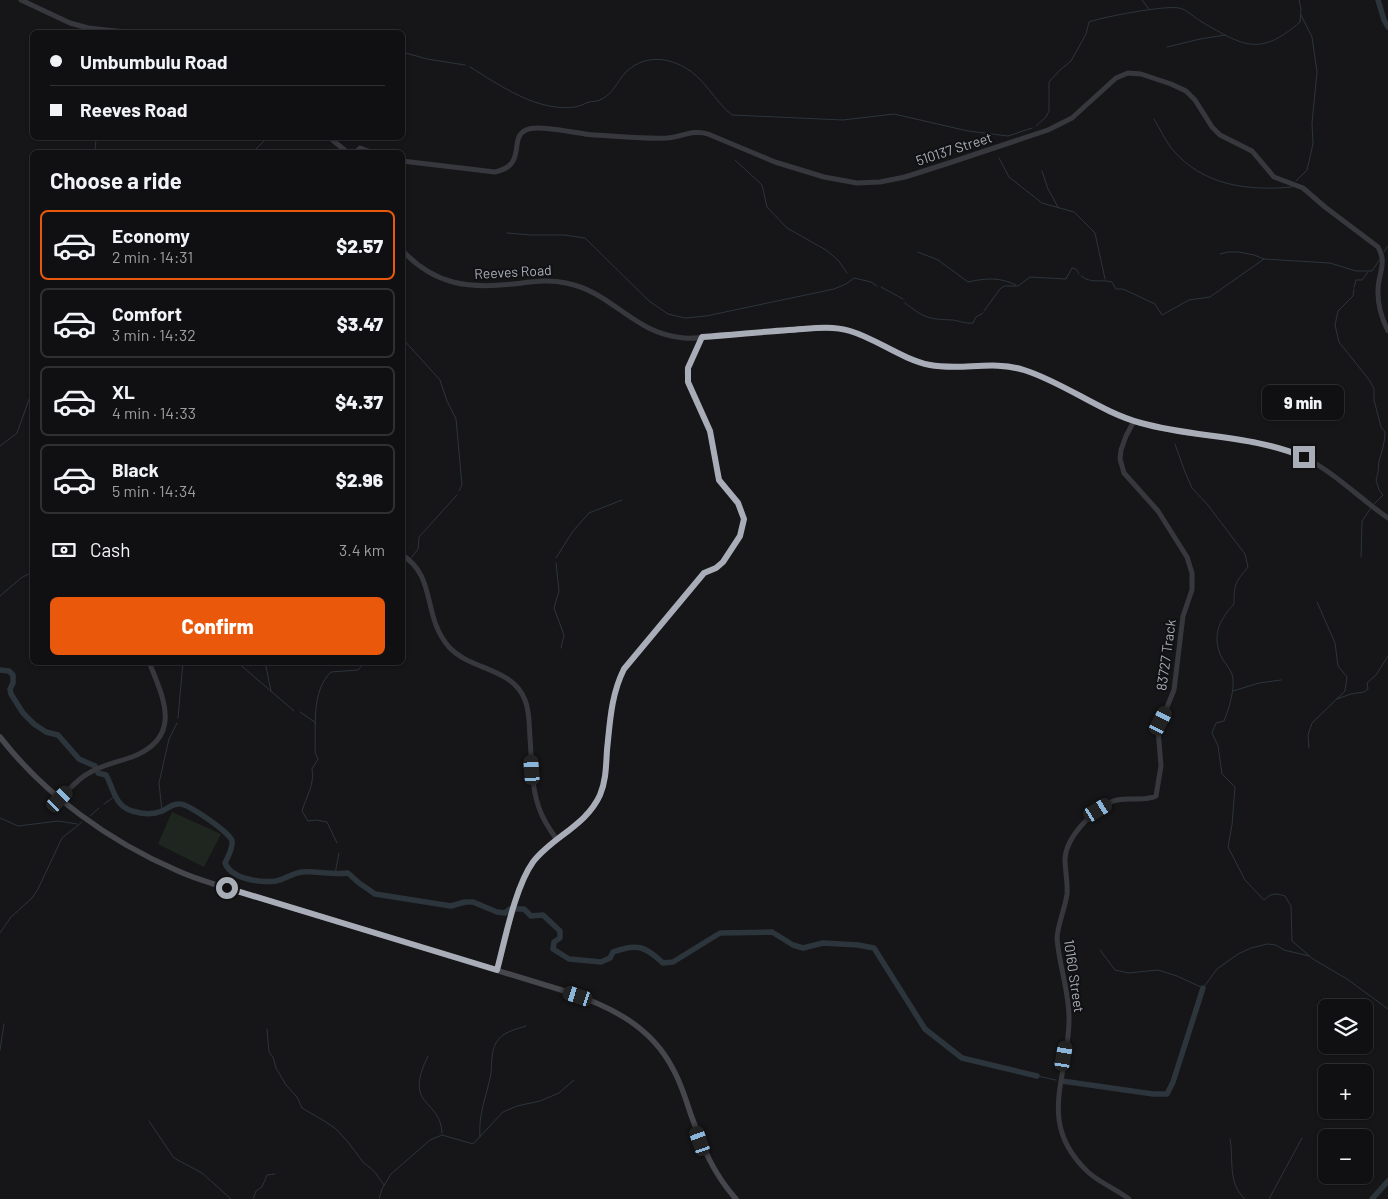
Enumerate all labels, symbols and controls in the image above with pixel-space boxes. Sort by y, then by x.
text: Umbumbulu Road [80,50,228,73]
text: Reeves Road [80,98,187,121]
street label: 510137 Street [914,128,994,169]
text: Choose a ride [50,167,182,193]
icon: car [52,223,97,268]
text: Economy [112,224,190,247]
text: $2.57 [336,234,383,257]
text: 2 min · 14:31 [112,247,193,266]
street label: Reeves Road [474,261,552,282]
icon: car [52,301,97,346]
text: Comfort [112,302,182,325]
text: $3.47 [337,312,383,335]
text: 3 min · 14:32 [112,325,196,344]
icon: car [52,379,97,424]
text: XL [112,380,135,403]
callout: 9 min [1263,384,1345,420]
text: $4.37 [335,390,383,413]
text: 9 min [1284,393,1322,412]
text: 4 min · 14:33 [112,403,196,422]
route end [1293,446,1315,468]
icon: car [52,457,97,502]
text: Black [112,458,159,481]
text: $2.96 [336,468,383,491]
text: 5 min · 14:34 [112,481,196,500]
icon: cash [50,536,78,564]
text: Cash [90,538,131,561]
text: 3.4 km [339,540,385,559]
button: Confirm [50,597,385,655]
street label: 83727 Track [1152,618,1179,692]
car [1147,704,1174,738]
car [523,755,540,785]
car [44,783,75,815]
car [1081,796,1114,824]
route start [216,877,238,899]
street label: 10160 Street [1061,938,1088,1013]
car [561,984,594,1008]
map controls [1318,999,1373,1184]
button: layers [1318,999,1373,1054]
car [1054,1040,1073,1072]
button: + [1318,1064,1373,1119]
car [688,1124,711,1158]
button: − [1318,1129,1373,1184]

